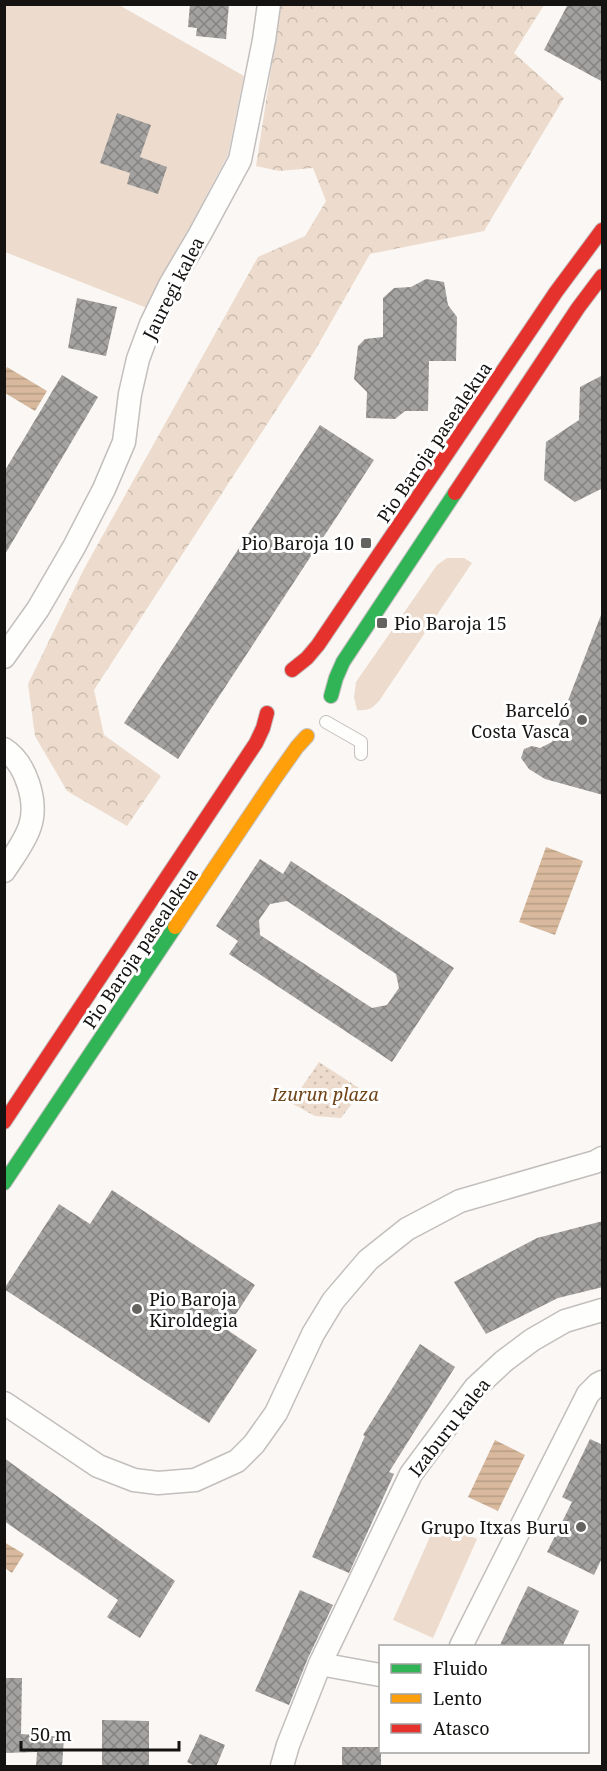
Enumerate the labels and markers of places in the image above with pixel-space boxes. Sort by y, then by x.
place label: Pio Baroja 10 [241,531,354,555]
marker: Pio Baroja 10 [359,536,373,550]
place label: Pio Baroja 15 [394,611,507,635]
marker: Pio Baroja 15 [375,616,389,630]
place label: Barceló Costa Vasca [471,698,570,743]
marker: Barceló Costa Vasca [575,713,589,727]
place label: Pio Baroja Kiroldegia [149,1287,238,1332]
marker: Pio Baroja Kiroldegia [130,1302,144,1316]
place label: Grupo Itxas Buru [421,1515,570,1539]
marker: Grupo Itxas Buru [574,1520,588,1534]

